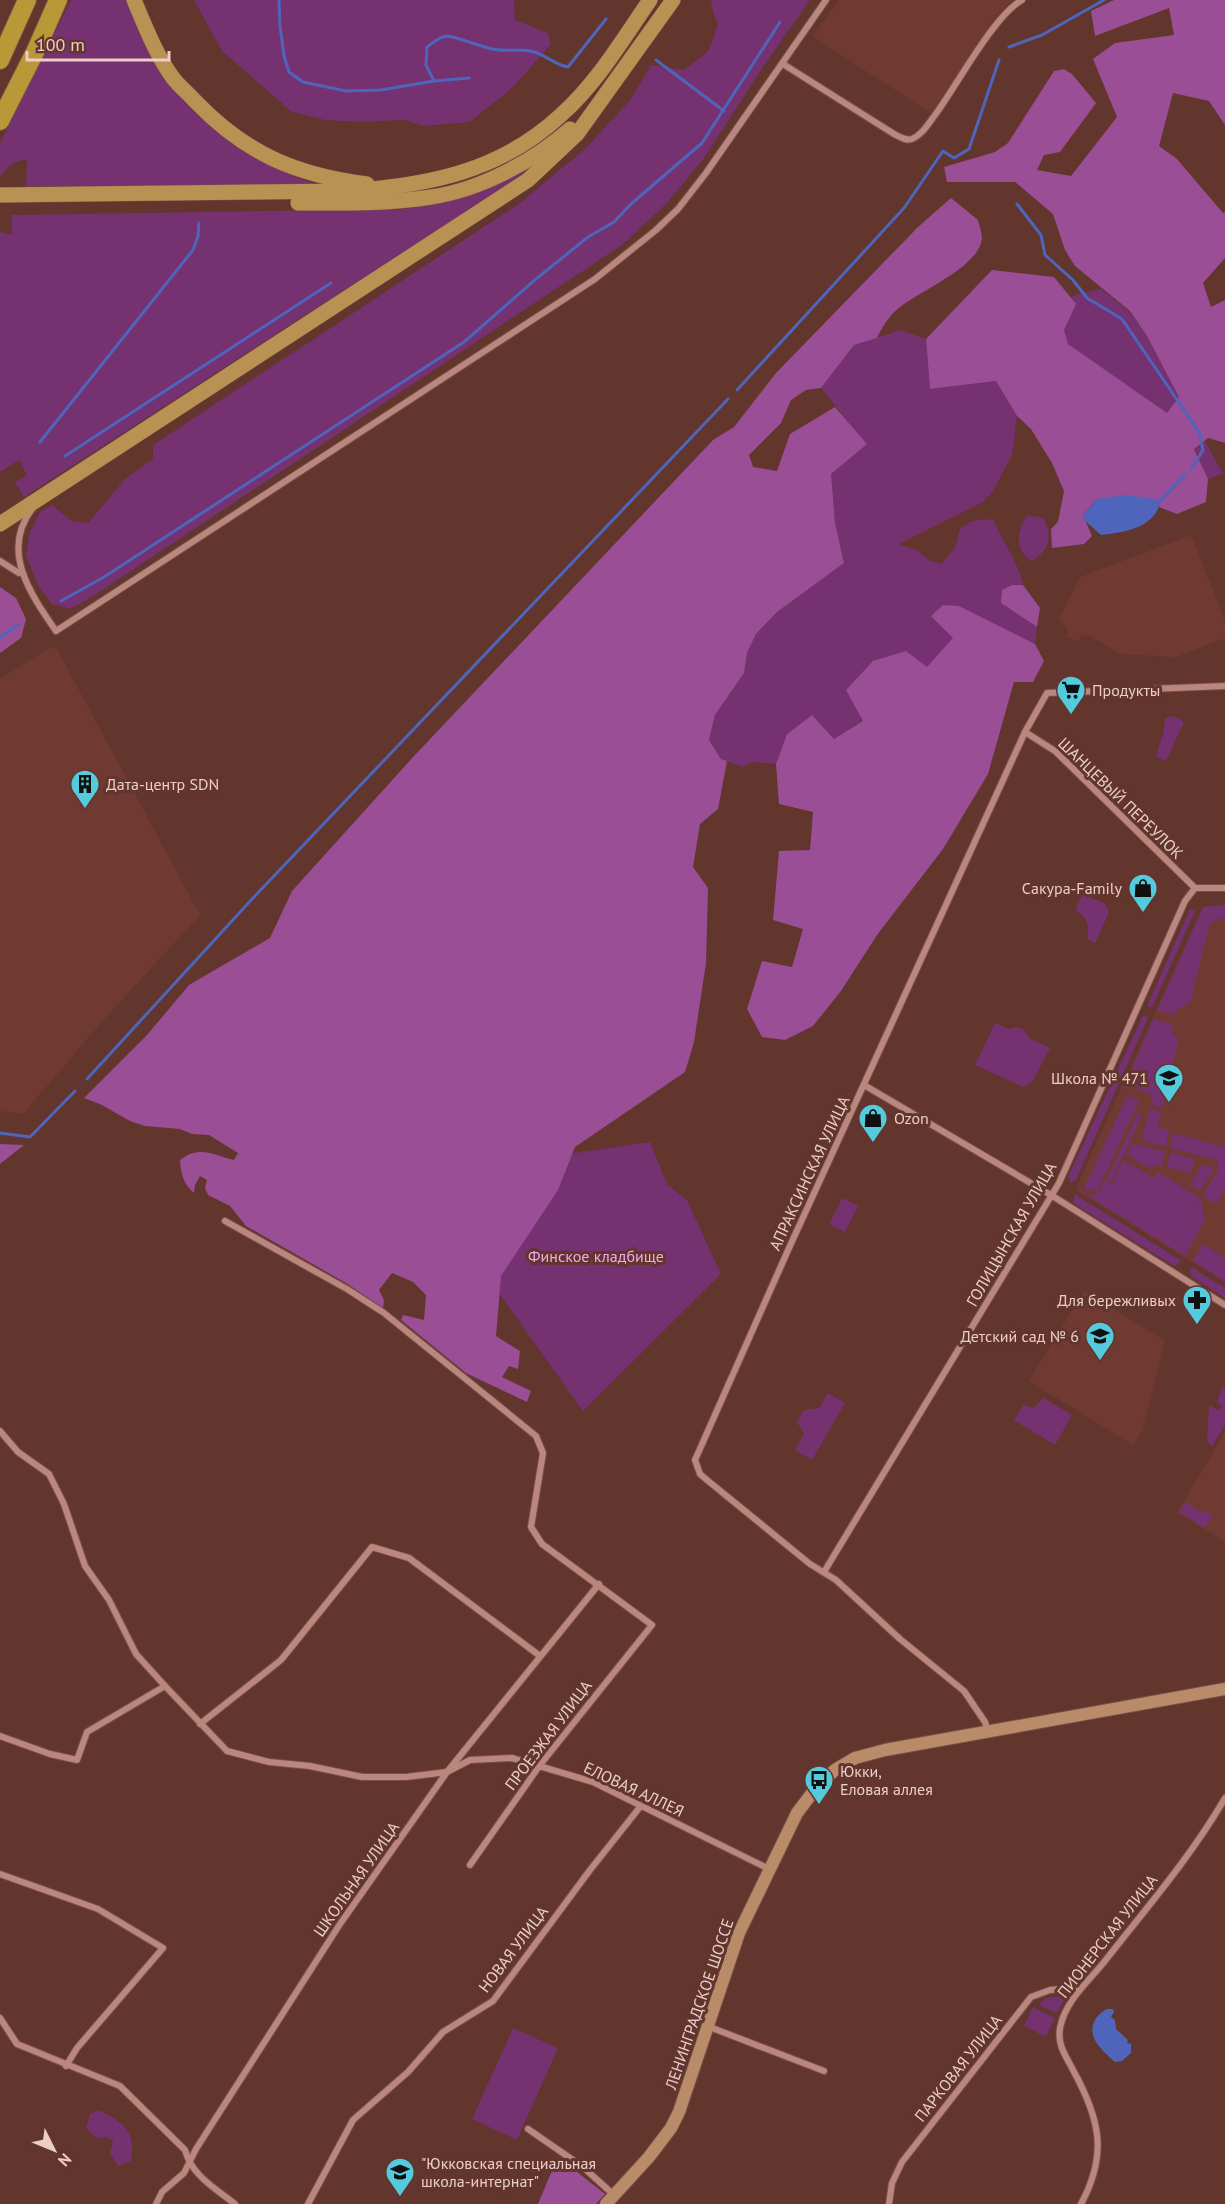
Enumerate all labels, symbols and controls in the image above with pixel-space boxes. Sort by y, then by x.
scale bar [27,24,170,62]
text: 100 m [36,33,85,56]
supermarket icon: Продукты [1055,674,1087,716]
place label: Продукты [1092,680,1160,700]
street label: ШАНЦЕВЫЙ ПЕРЕУЛОК [1054,733,1188,863]
building icon: Дата-центр SDN [69,768,101,810]
place label: Дата-центр SDN [106,774,219,794]
shop icon: Сакура-Family [1127,872,1159,914]
place label: Сакура-Family [1022,878,1123,898]
school or university icon: Школа № 471 [1153,1062,1185,1104]
place label: Школа № 471 [1051,1068,1148,1088]
street label: АПРАКСИНСКАЯ УЛИЦА [764,1092,854,1253]
shop icon: Ozon [857,1102,889,1144]
place label: Ozon [894,1108,929,1128]
street label: ГОЛИЦЫНСКАЯ УЛИЦА [962,1158,1061,1310]
park label: Финское кладбище [528,1246,664,1266]
pharmacy icon: Для бережливых [1181,1284,1213,1326]
place label: Для бережливых [1057,1290,1176,1310]
school or university icon: Детский сад № 6 [1084,1320,1116,1362]
place label: Детский сад № 6 [960,1326,1079,1346]
street label: ПРОЕЗЖАЯ УЛИЦА [500,1676,596,1794]
street label: ЕЛОВАЯ АЛЛЕЯ [581,1757,687,1821]
place label: Юкки, Еловая аллея [840,1761,933,1799]
bus stop icon: Юкки, Еловая аллея [803,1764,835,1806]
street label: ШКОЛЬНАЯ УЛИЦА [309,1817,403,1940]
street label: ПИОНЕРСКАЯ УЛИЦА [1053,1870,1162,2002]
street label: НОВАЯ УЛИЦА [474,1901,552,1996]
street label: ЛЕНИНГРАДСКОЕ ШОССЕ [660,1916,738,2093]
street label: ПАРКОВАЯ УЛИЦА [910,2010,1006,2126]
north arrow [24,2120,84,2180]
text: N [54,2150,76,2171]
place label: "Юкковская специальная школа-интернат" [421,2153,596,2191]
school or university icon: "Юкковская специальная школа-интернат" [384,2156,416,2198]

